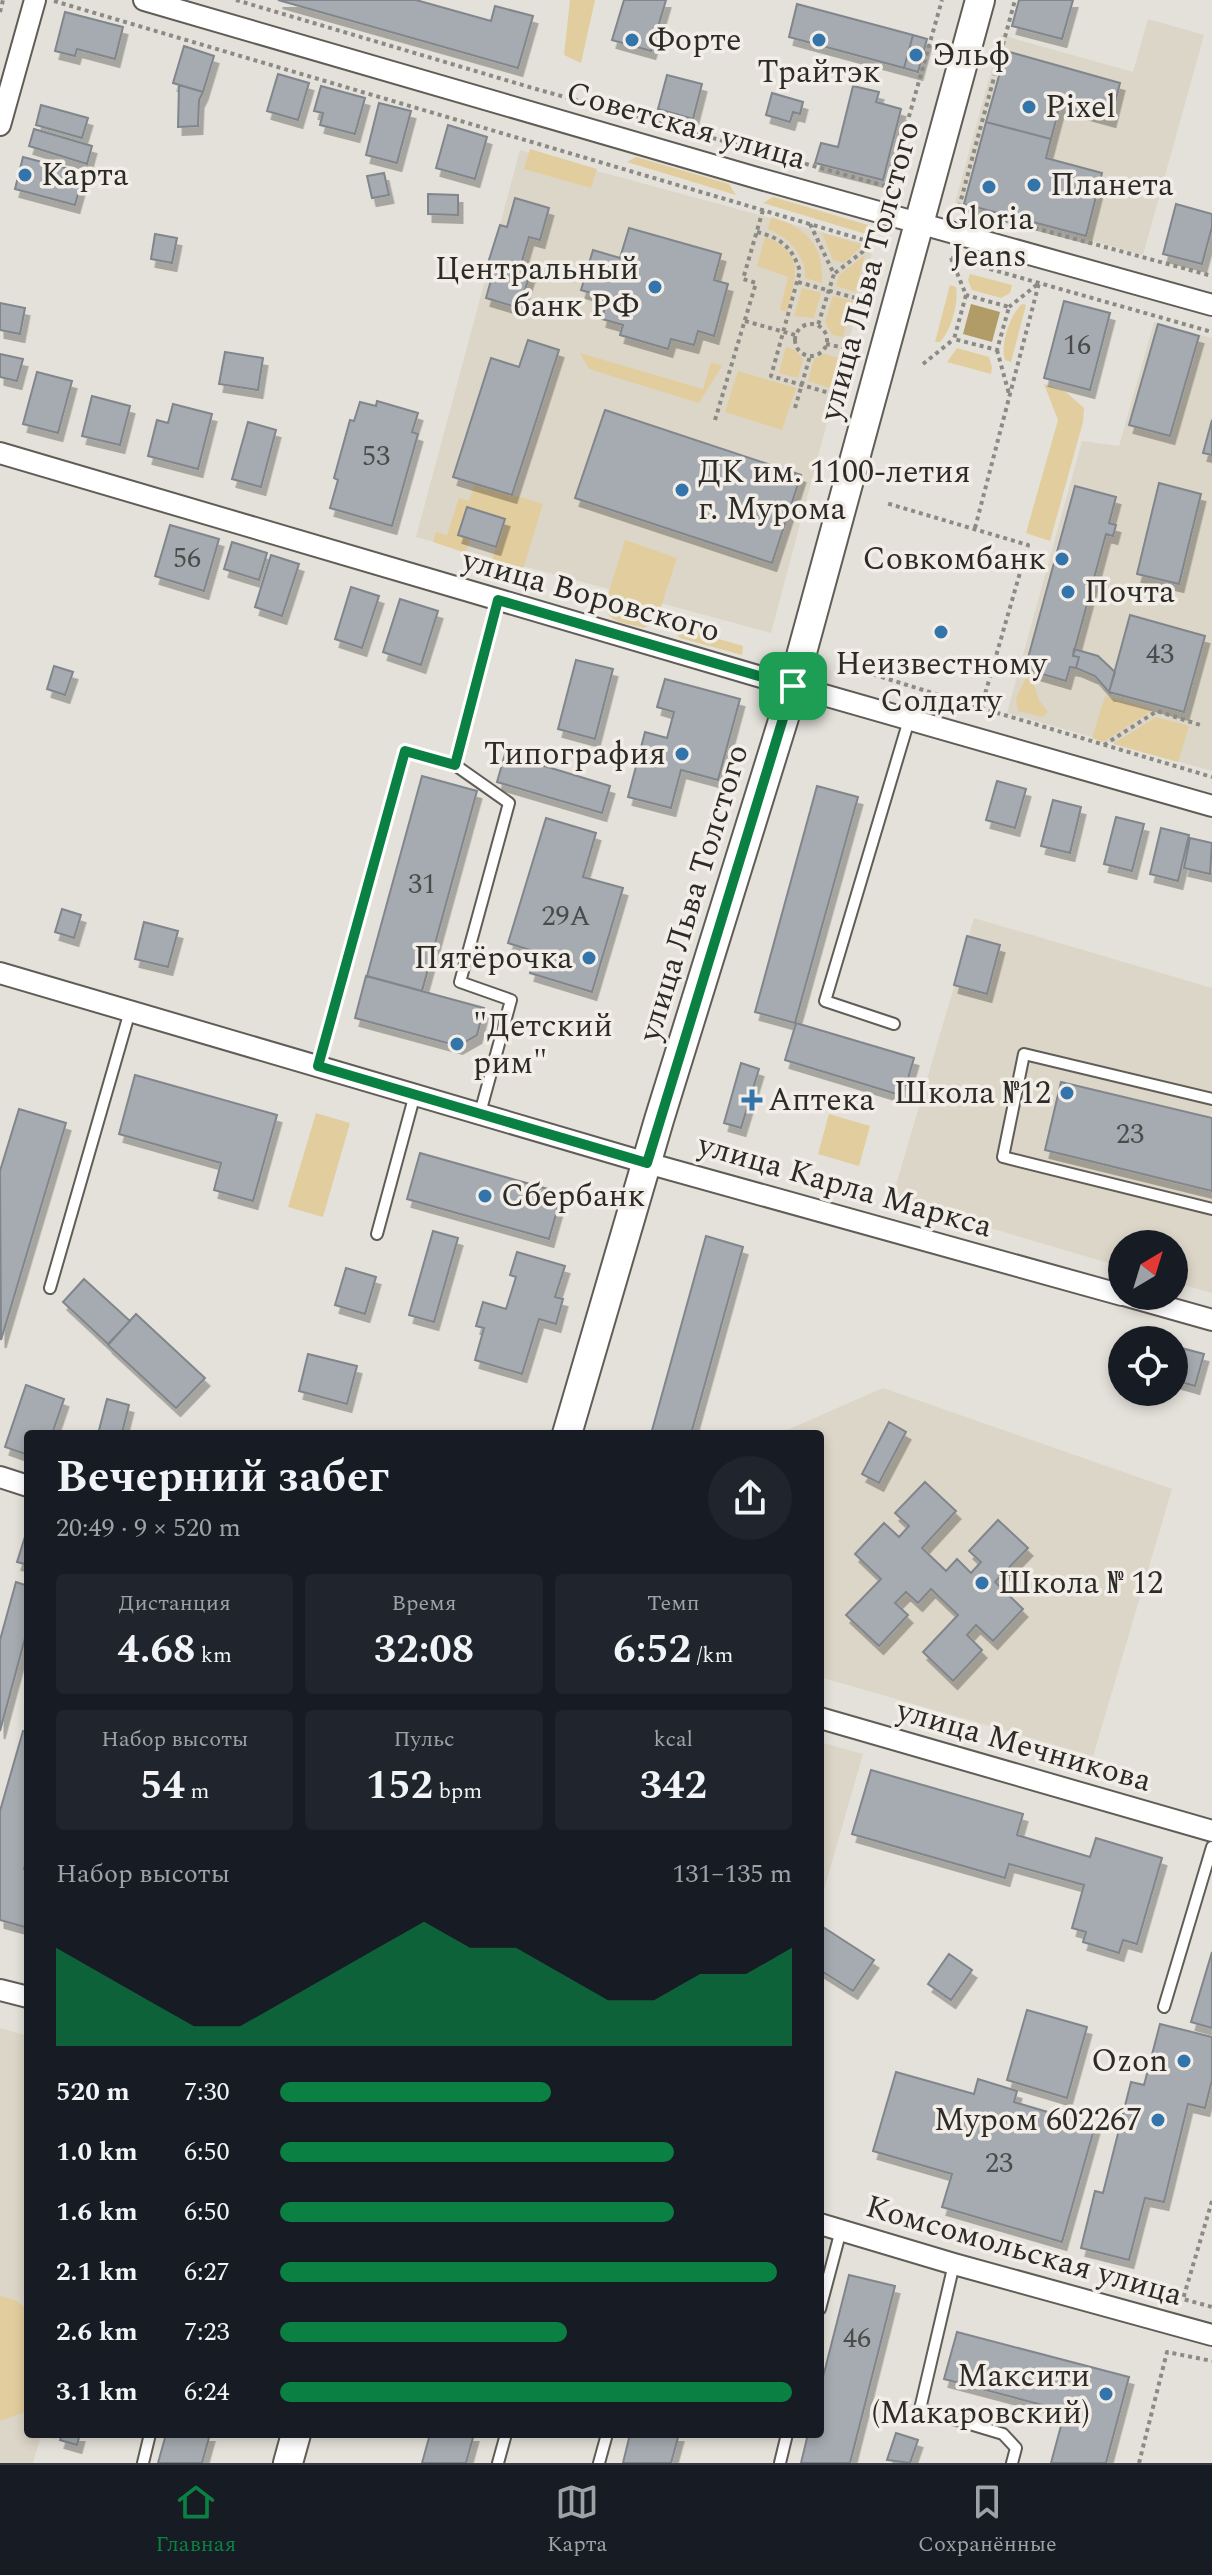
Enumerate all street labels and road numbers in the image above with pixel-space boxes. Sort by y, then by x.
street label: Советская улица [560,68,812,184]
street label: улица Льва Толстого [806,116,934,427]
street label: улица Воровского [455,535,726,656]
street label: улица Льва Толстого [625,738,762,1048]
street label: улица Карла Маркса [691,1120,998,1252]
street label: улица Мечникова [890,1686,1158,1806]
street label: Комсомольская улица [860,2182,1189,2320]

